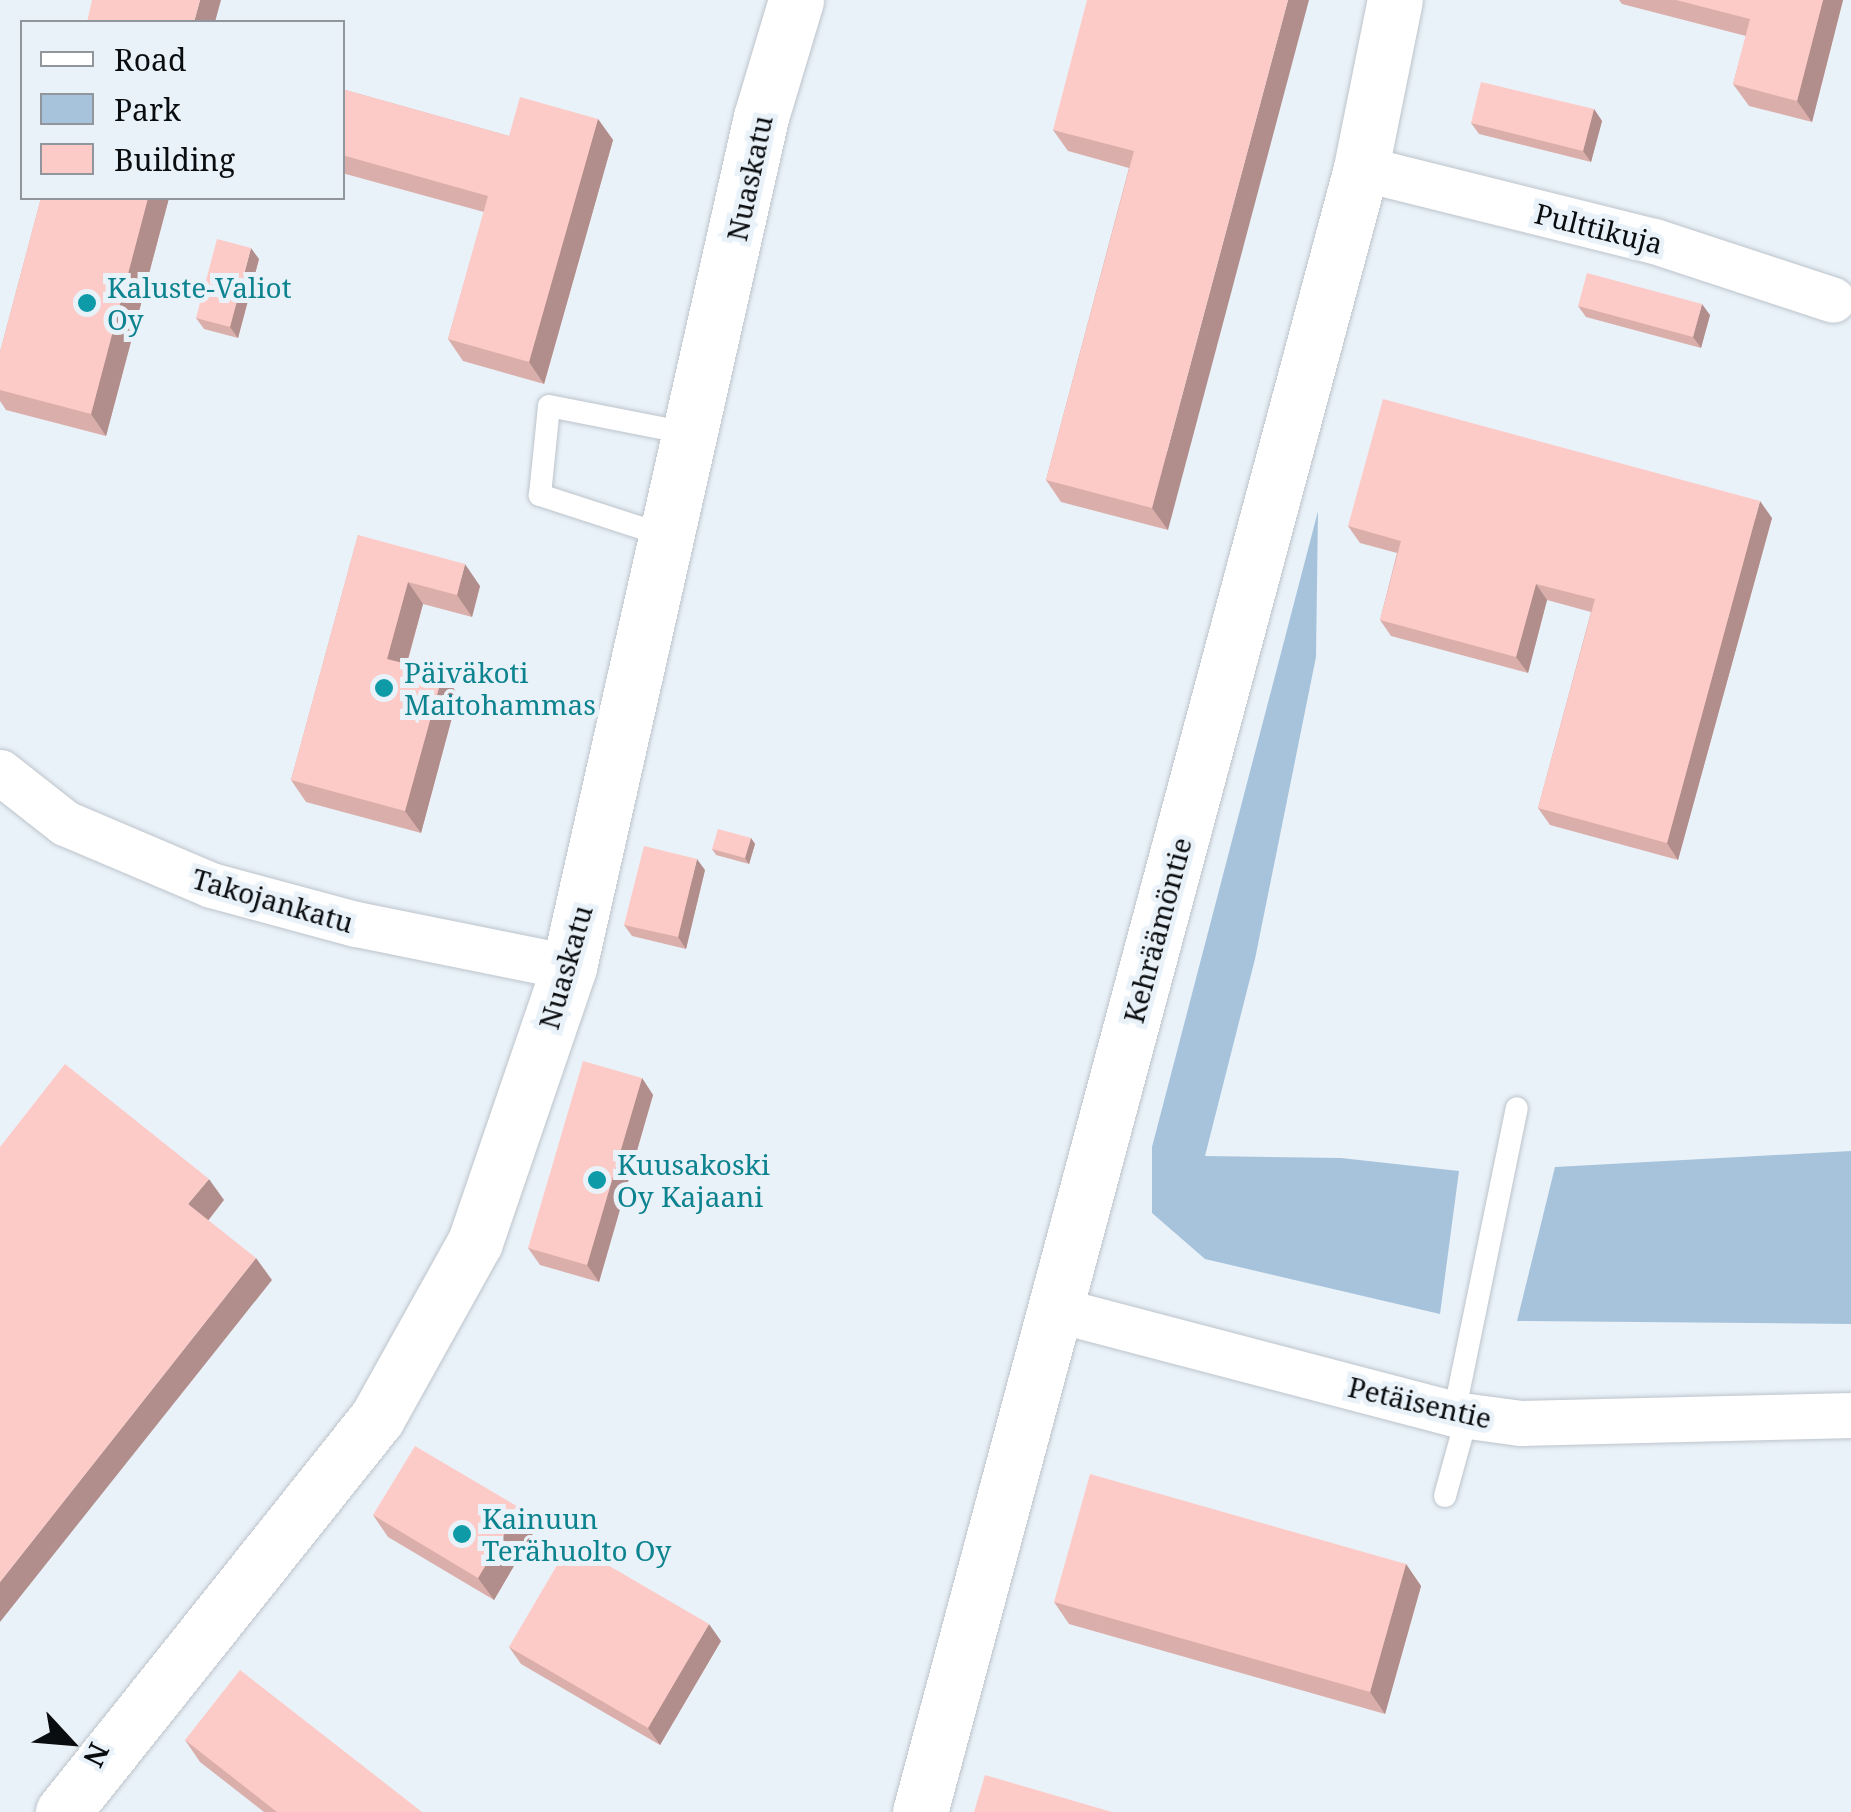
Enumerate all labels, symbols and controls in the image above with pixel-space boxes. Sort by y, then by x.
legend [20,20,345,200]
text: Road [114,39,186,80]
text: Park [114,89,181,130]
street label: Nuaskatu [719,112,779,244]
text: Building [114,139,235,180]
street label: Pulttikuja [1532,196,1666,260]
place label: Kaluste-Valiot Oy [107,270,292,336]
marker: Kaluste-Valiot Oy [76,292,98,314]
place label: Päiväkoti Maitohammas [404,655,596,721]
marker: Päiväkoti Maitohammas [373,677,395,699]
street label: Kehräämöntie [1116,834,1198,1026]
street label: Takojankatu [189,861,357,939]
street label: Nuaskatu [531,901,599,1033]
place label: Kuusakoski Oy Kajaani [617,1147,770,1213]
marker: Kuusakoski Oy Kajaani [586,1169,608,1191]
street label: Petäisentie [1345,1369,1495,1435]
place label: Kainuun Terähuolto Oy [482,1501,671,1567]
marker: Kainuun Terähuolto Oy [451,1523,473,1545]
north arrow [20,1692,120,1792]
text: N [75,1737,119,1773]

